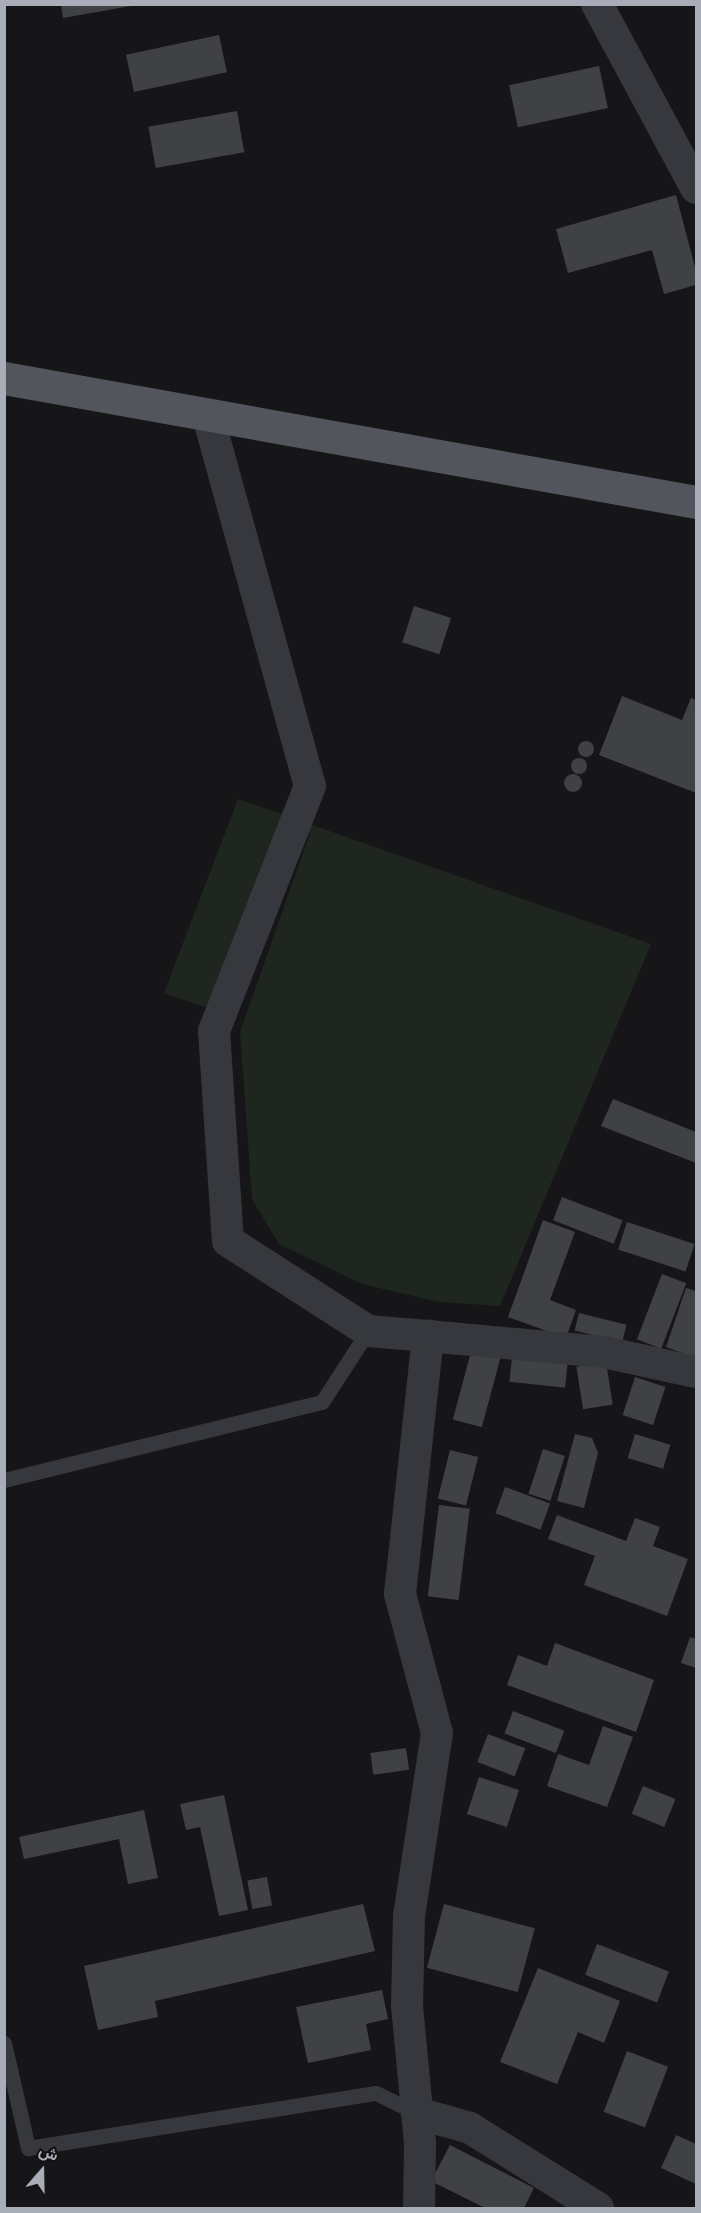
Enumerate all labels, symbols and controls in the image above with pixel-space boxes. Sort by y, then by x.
north arrow [12,2141,72,2201]
text: ش [36,2141,61,2166]

